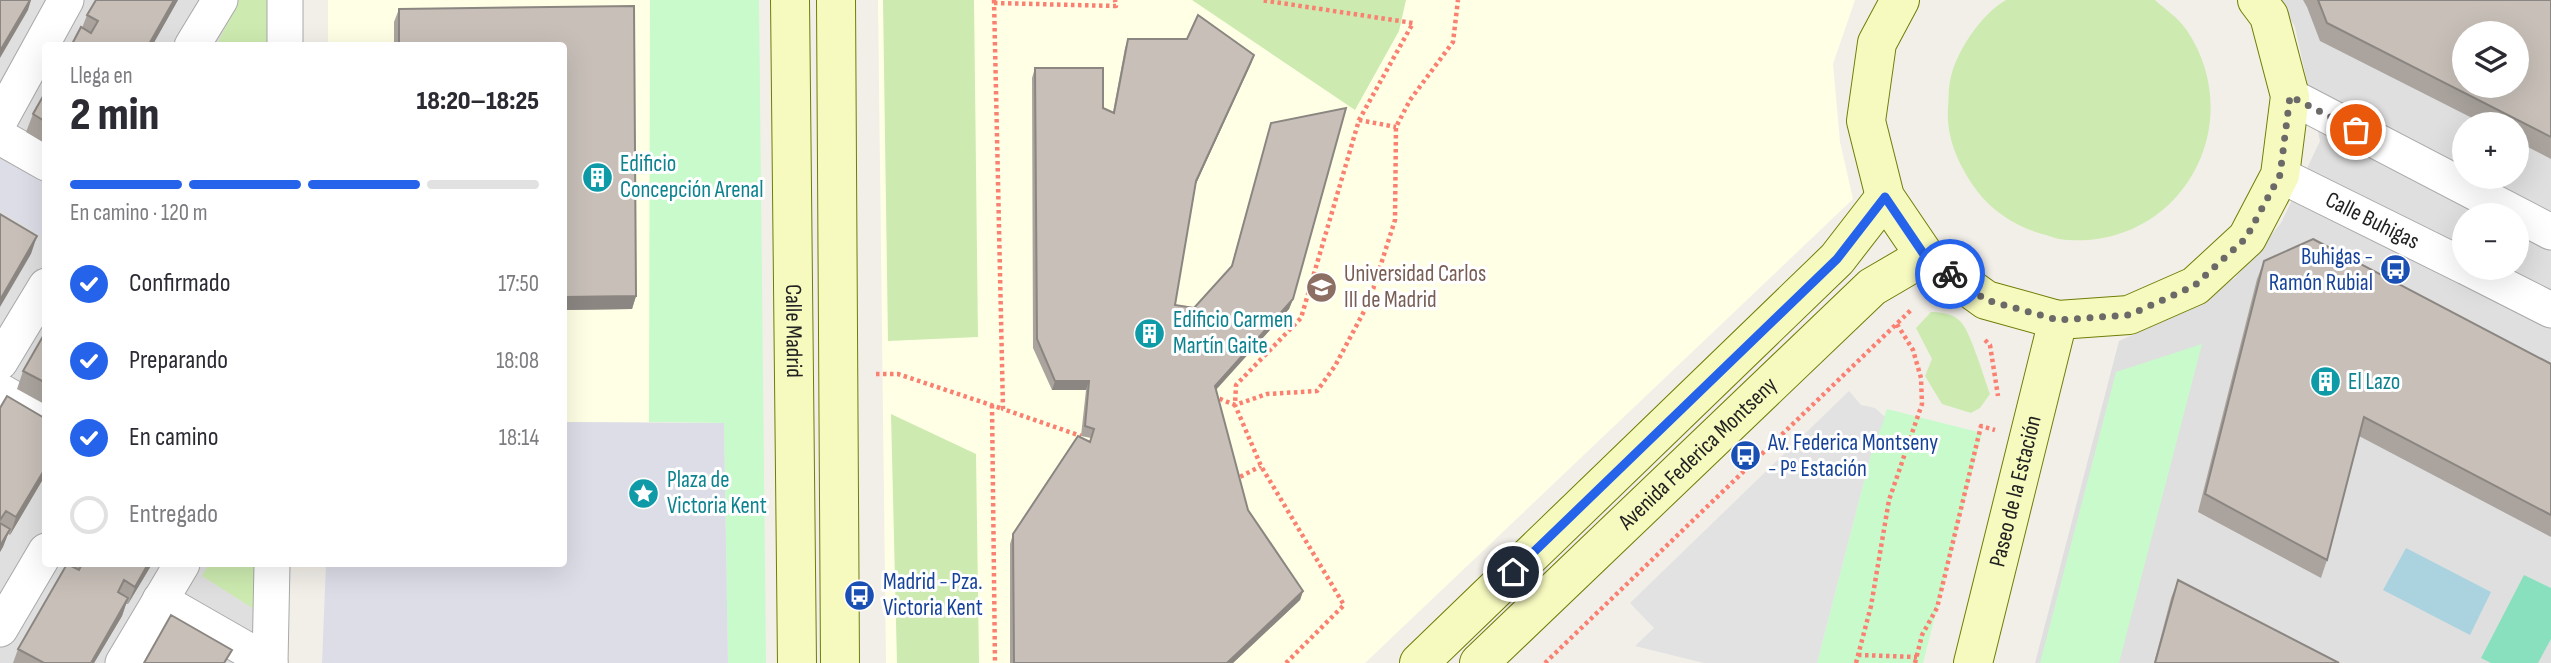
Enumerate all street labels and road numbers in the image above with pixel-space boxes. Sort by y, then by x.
street label: Calle Buhigas [2321,186,2424,256]
street label: Calle Madrid [779,284,808,378]
street label: Avenida Federica Montseny [1612,371,1783,537]
street label: Paseo de la Estación [1983,413,2048,570]

